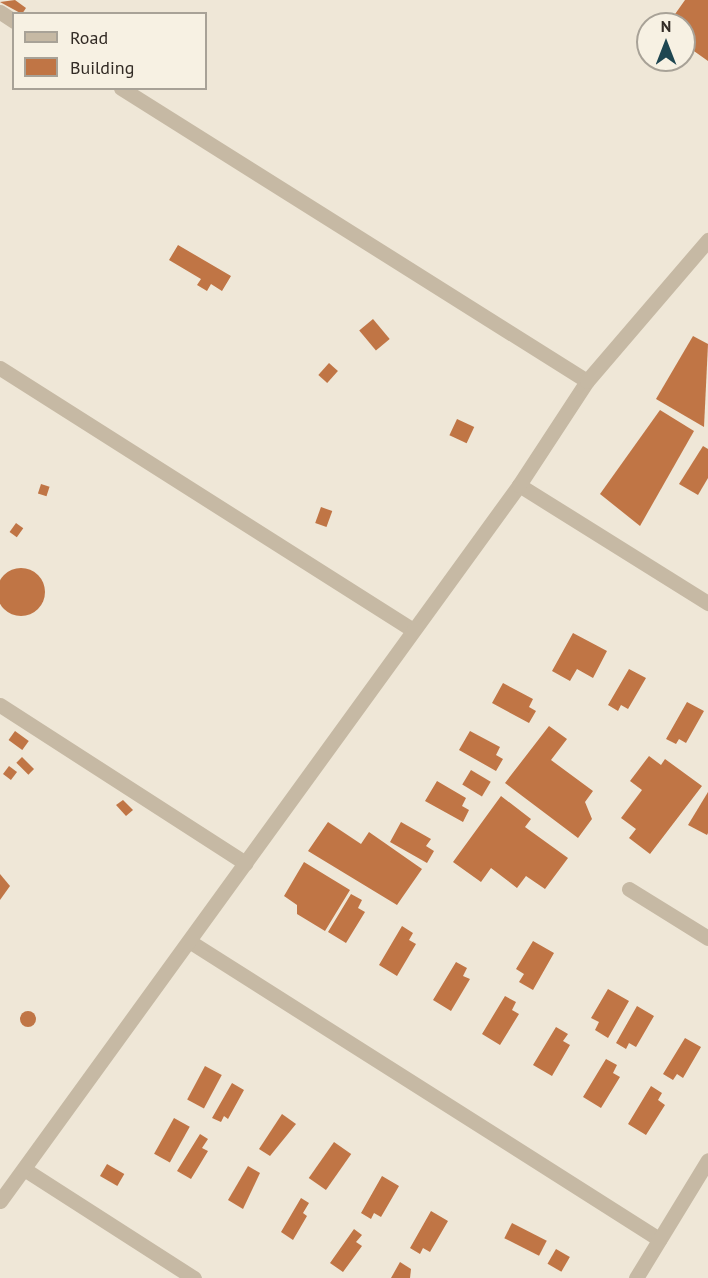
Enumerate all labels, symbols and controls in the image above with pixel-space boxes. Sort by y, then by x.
legend [12,12,207,90]
north arrow [636,12,696,72]
text: N [661,16,671,36]
text: Road [70,26,108,49]
text: Building [70,56,134,79]

